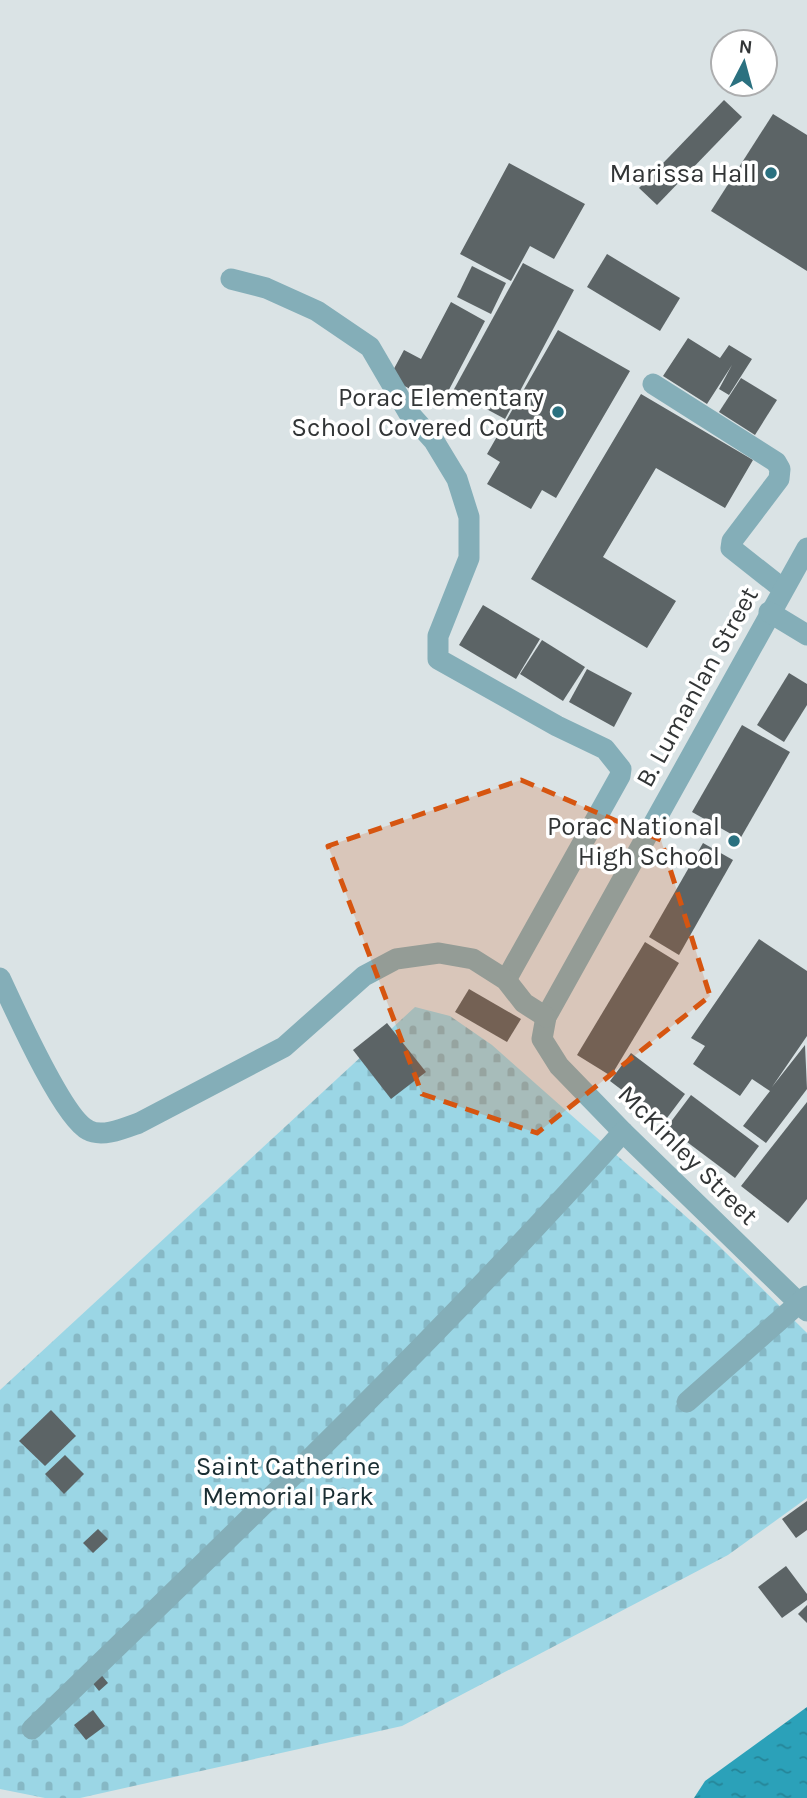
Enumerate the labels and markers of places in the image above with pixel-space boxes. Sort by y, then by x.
place label: Marissa Hall [609,158,757,189]
marker: Marissa Hall [763,165,779,181]
place label: Porac Elementary School Covered Court [291,382,544,443]
marker: Porac Elementary School Covered Court [550,404,566,420]
place label: Porac National High School [547,811,720,872]
marker: Porac National High School [726,833,742,849]

